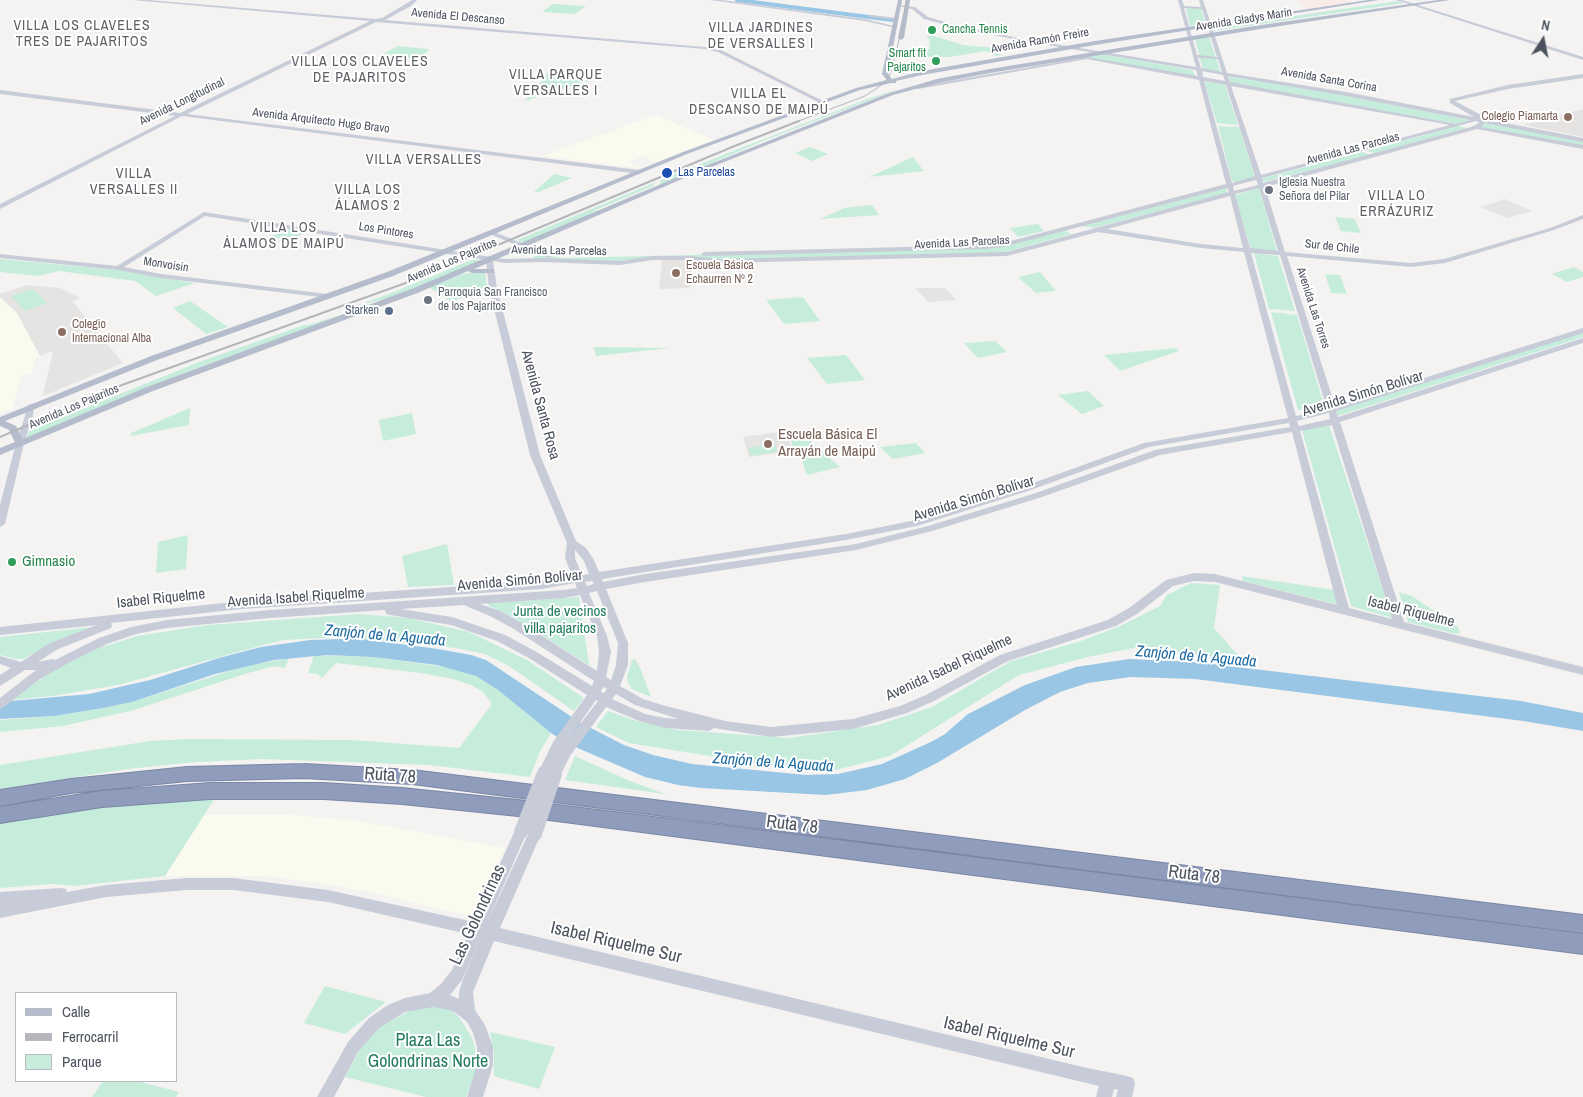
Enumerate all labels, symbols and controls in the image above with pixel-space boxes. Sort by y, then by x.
street label: Avenida Gladys Marín [1195,5,1293,35]
street label: Avenida El Descanso [411,6,505,28]
north arrow [1518,15,1568,65]
text: N [1540,16,1552,35]
district label: VILLA LOS CLAVELES TRES DE PAJARITOS [11,18,153,50]
district label: VILLA JARDINES DE VERSALLES I [706,20,816,52]
place label: Cancha Tennis [942,23,1008,37]
marker: Cancha Tennis [926,24,938,36]
street label: Avenida Ramón Freire [990,25,1090,57]
place label: Smart fit Pajaritos [887,47,926,75]
district label: VILLA LOS CLAVELES DE PAJARITOS [289,54,431,86]
marker: Smart fit Pajaritos [930,55,942,67]
street label: Avenida Santa Corina [1280,65,1378,95]
district label: VILLA PARQUE VERSALLES I [507,67,605,100]
street label: Avenida Longitudinal [137,75,227,129]
district label: VILLA EL DESCANSO DE MAIPÚ [687,86,831,118]
street label: Avenida Arquitecto Hugo Bravo [252,105,390,137]
place label: Colegio Piamarta [1481,110,1558,124]
marker: Colegio Piamarta [1562,111,1574,123]
street label: Avenida Las Parcelas [1305,130,1401,168]
district label: VILLA VERSALLES [364,152,484,168]
district label: VILLA VERSALLES II [88,166,180,198]
marker: Las Parcelas [660,166,674,180]
place label: Las Parcelas [678,166,735,180]
place label: Iglesia Nuestra Señora del Pilar [1279,176,1350,204]
district label: VILLA LOS ÁLAMOS 2 [334,182,402,214]
marker: Iglesia Nuestra Señora del Pilar [1263,184,1275,196]
district label: VILLA LO ERRÁZURIZ [1359,188,1435,220]
district label: VILLA LOS ÁLAMOS DE MAIPÚ [221,220,347,252]
street label: Los Pintores [358,220,414,242]
street label: Avenida Las Parcelas [914,233,1010,253]
street label: Avenida Los Pajaritos [405,236,499,286]
street label: Sur de Chile [1304,237,1360,257]
street label: Avenida Las Parcelas [511,243,607,259]
street label: Monvoisin [142,254,190,276]
place label: Escuela Básica Echaurren Nº 2 [686,259,754,287]
street label: Avenida Las Torres [1293,266,1333,350]
marker: Escuela Básica Echaurren Nº 2 [670,267,682,279]
place label: Parroquia San Francisco de los Pajaritos [438,286,547,314]
marker: Parroquia San Francisco de los Pajaritos [422,294,434,306]
place label: Starken [345,304,379,318]
marker: Starken [383,305,395,317]
place label: Colegio Internacional Alba [72,318,151,346]
marker: Colegio Internacional Alba [56,326,68,338]
street label: Avenida Santa Rosa [517,348,563,462]
street label: Avenida Simón Bolívar [1300,367,1426,421]
street label: Avenida Los Pajaritos [27,382,121,432]
place label: Escuela Básica El Arrayán de Maipú [778,426,877,461]
marker: Escuela Básica El Arrayán de Maipú [762,438,774,450]
street label: Avenida Simón Bolívar [911,472,1037,526]
place label: Gimnasio [22,553,75,571]
marker: Gimnasio [6,556,18,568]
street label: Avenida Simón Bolívar [457,567,583,595]
street label: Avenida Isabel Riquelme [227,584,365,612]
street label: Isabel Riquelme [116,585,206,613]
street label: Isabel Riquelme [1366,593,1456,631]
park label: Junta de vecinos villa pajaritos [514,603,606,638]
water label: Zanjón de la Aguada [324,621,446,651]
street label: Avenida Isabel Riquelme [883,631,1015,705]
water label: Zanjón de la Aguada [1135,642,1257,672]
water label: Zanjón de la Aguada [712,749,834,777]
street label: Ruta 78 [363,763,417,789]
street label: Ruta 78 [765,811,819,839]
street label: Las Golondrinas [445,861,511,969]
street label: Ruta 78 [1167,861,1221,889]
street label: Isabel Riquelme Sur [548,917,684,969]
legend [15,992,178,1082]
text: Calle [62,1001,90,1022]
street label: Isabel Riquelme Sur [941,1012,1077,1064]
text: Ferrocarril [62,1026,118,1047]
park label: Plaza Las Golondrinas Norte [368,1030,488,1072]
text: Parque [62,1051,102,1072]

